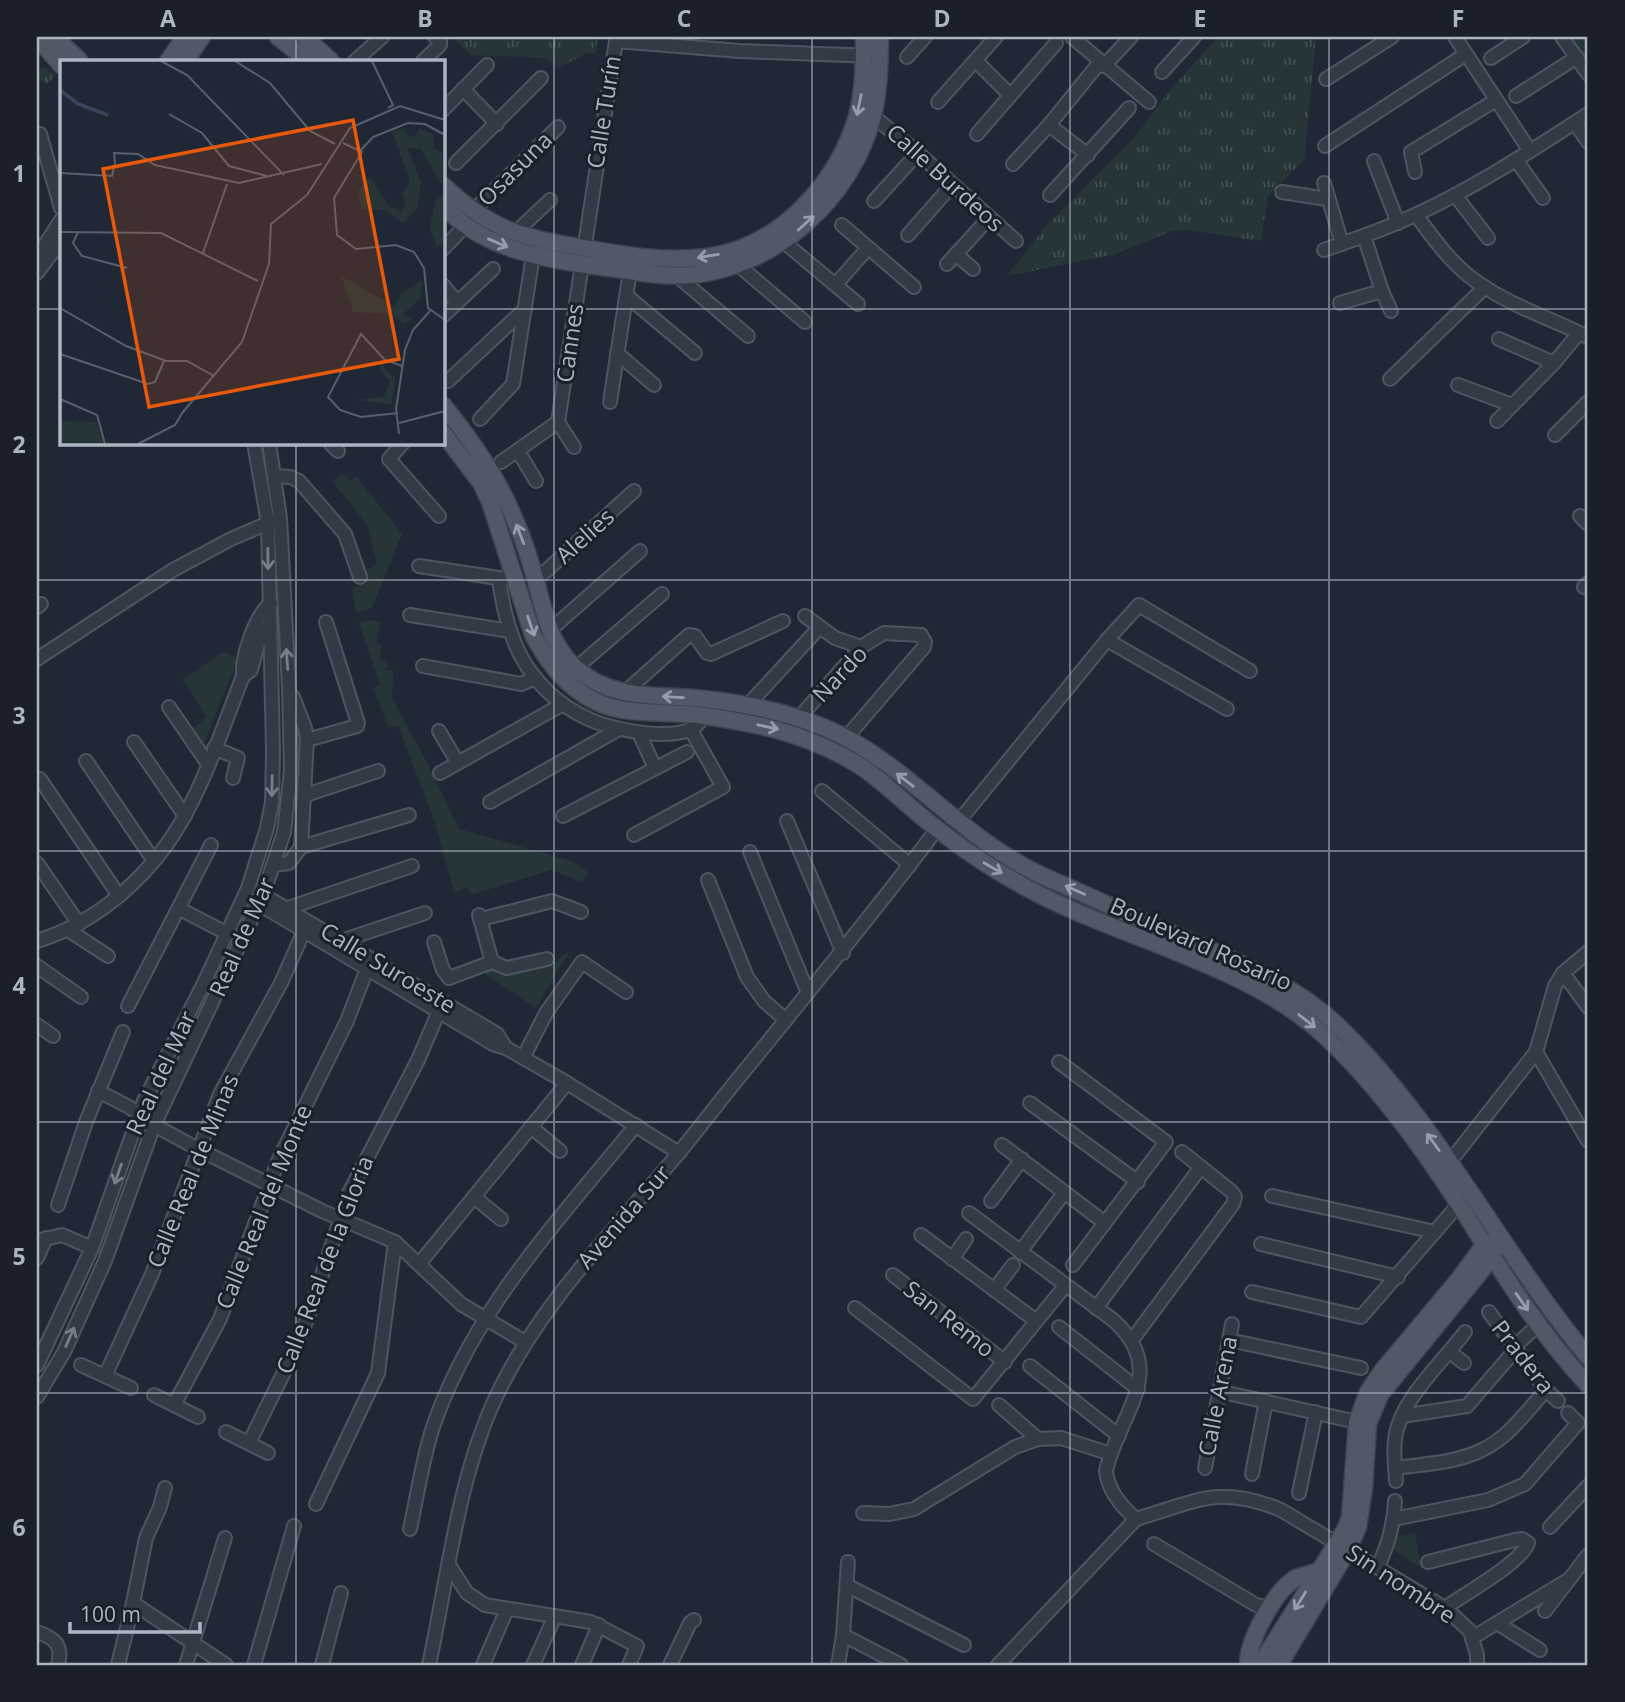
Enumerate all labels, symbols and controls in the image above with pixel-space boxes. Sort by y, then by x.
text: A [160,2,176,34]
text: B [417,2,433,34]
text: C [677,2,691,34]
text: D [933,2,951,34]
text: E [1194,2,1206,34]
text: F [1452,2,1464,34]
street label: Calle Turín [578,53,628,171]
inset map [60,60,444,444]
one-way arrow [852,93,866,116]
street label: Calle Burdeos [880,116,1011,239]
street label: Osasuna [470,124,559,213]
text: 1 [12,157,26,189]
one-way arrow [797,214,814,231]
one-way arrow [487,237,509,250]
one-way arrow [697,250,720,263]
street label: Cannes [548,301,590,384]
text: 2 [12,428,26,460]
street label: Alelies [548,500,621,570]
one-way arrow [513,523,526,545]
one-way arrow [261,547,275,570]
one-way arrow [526,615,538,637]
street label: Nardo [805,638,874,709]
one-way arrow [280,648,293,671]
one-way arrow [662,691,685,704]
text: 3 [12,699,26,731]
one-way arrow [756,720,779,734]
one-way arrow [897,772,915,787]
one-way arrow [265,774,279,797]
one-way arrow [982,861,1002,875]
street label: Real de Mar [201,871,282,1001]
one-way arrow [1065,883,1086,896]
street label: Boulevard Rosario [1105,889,1297,998]
street label: Calle Suroeste [315,914,462,1020]
text: 4 [12,969,26,1001]
street label: Real del Mar [117,1005,203,1140]
one-way arrow [1297,1014,1315,1029]
street label: Calle Real de Minas [139,1069,246,1272]
street label: Calle Real del Monte [207,1100,319,1314]
one-way arrow [1426,1133,1440,1152]
street label: Calle Real de la Gloria [268,1151,380,1378]
street label: Avenida Sur [569,1157,678,1275]
one-way arrow [111,1162,123,1184]
text: 5 [12,1240,26,1272]
street label: San Remo [897,1272,1002,1364]
one-way arrow [1515,1292,1529,1311]
street label: Pradera [1485,1313,1563,1400]
one-way arrow [64,1327,77,1349]
street label: Calle Arena [1190,1333,1244,1459]
text: 6 [12,1511,26,1543]
street label: Sin nombre [1341,1536,1462,1630]
scale bar [70,1590,200,1634]
one-way arrow [1293,1590,1307,1610]
text: 100 m [80,1600,141,1628]

